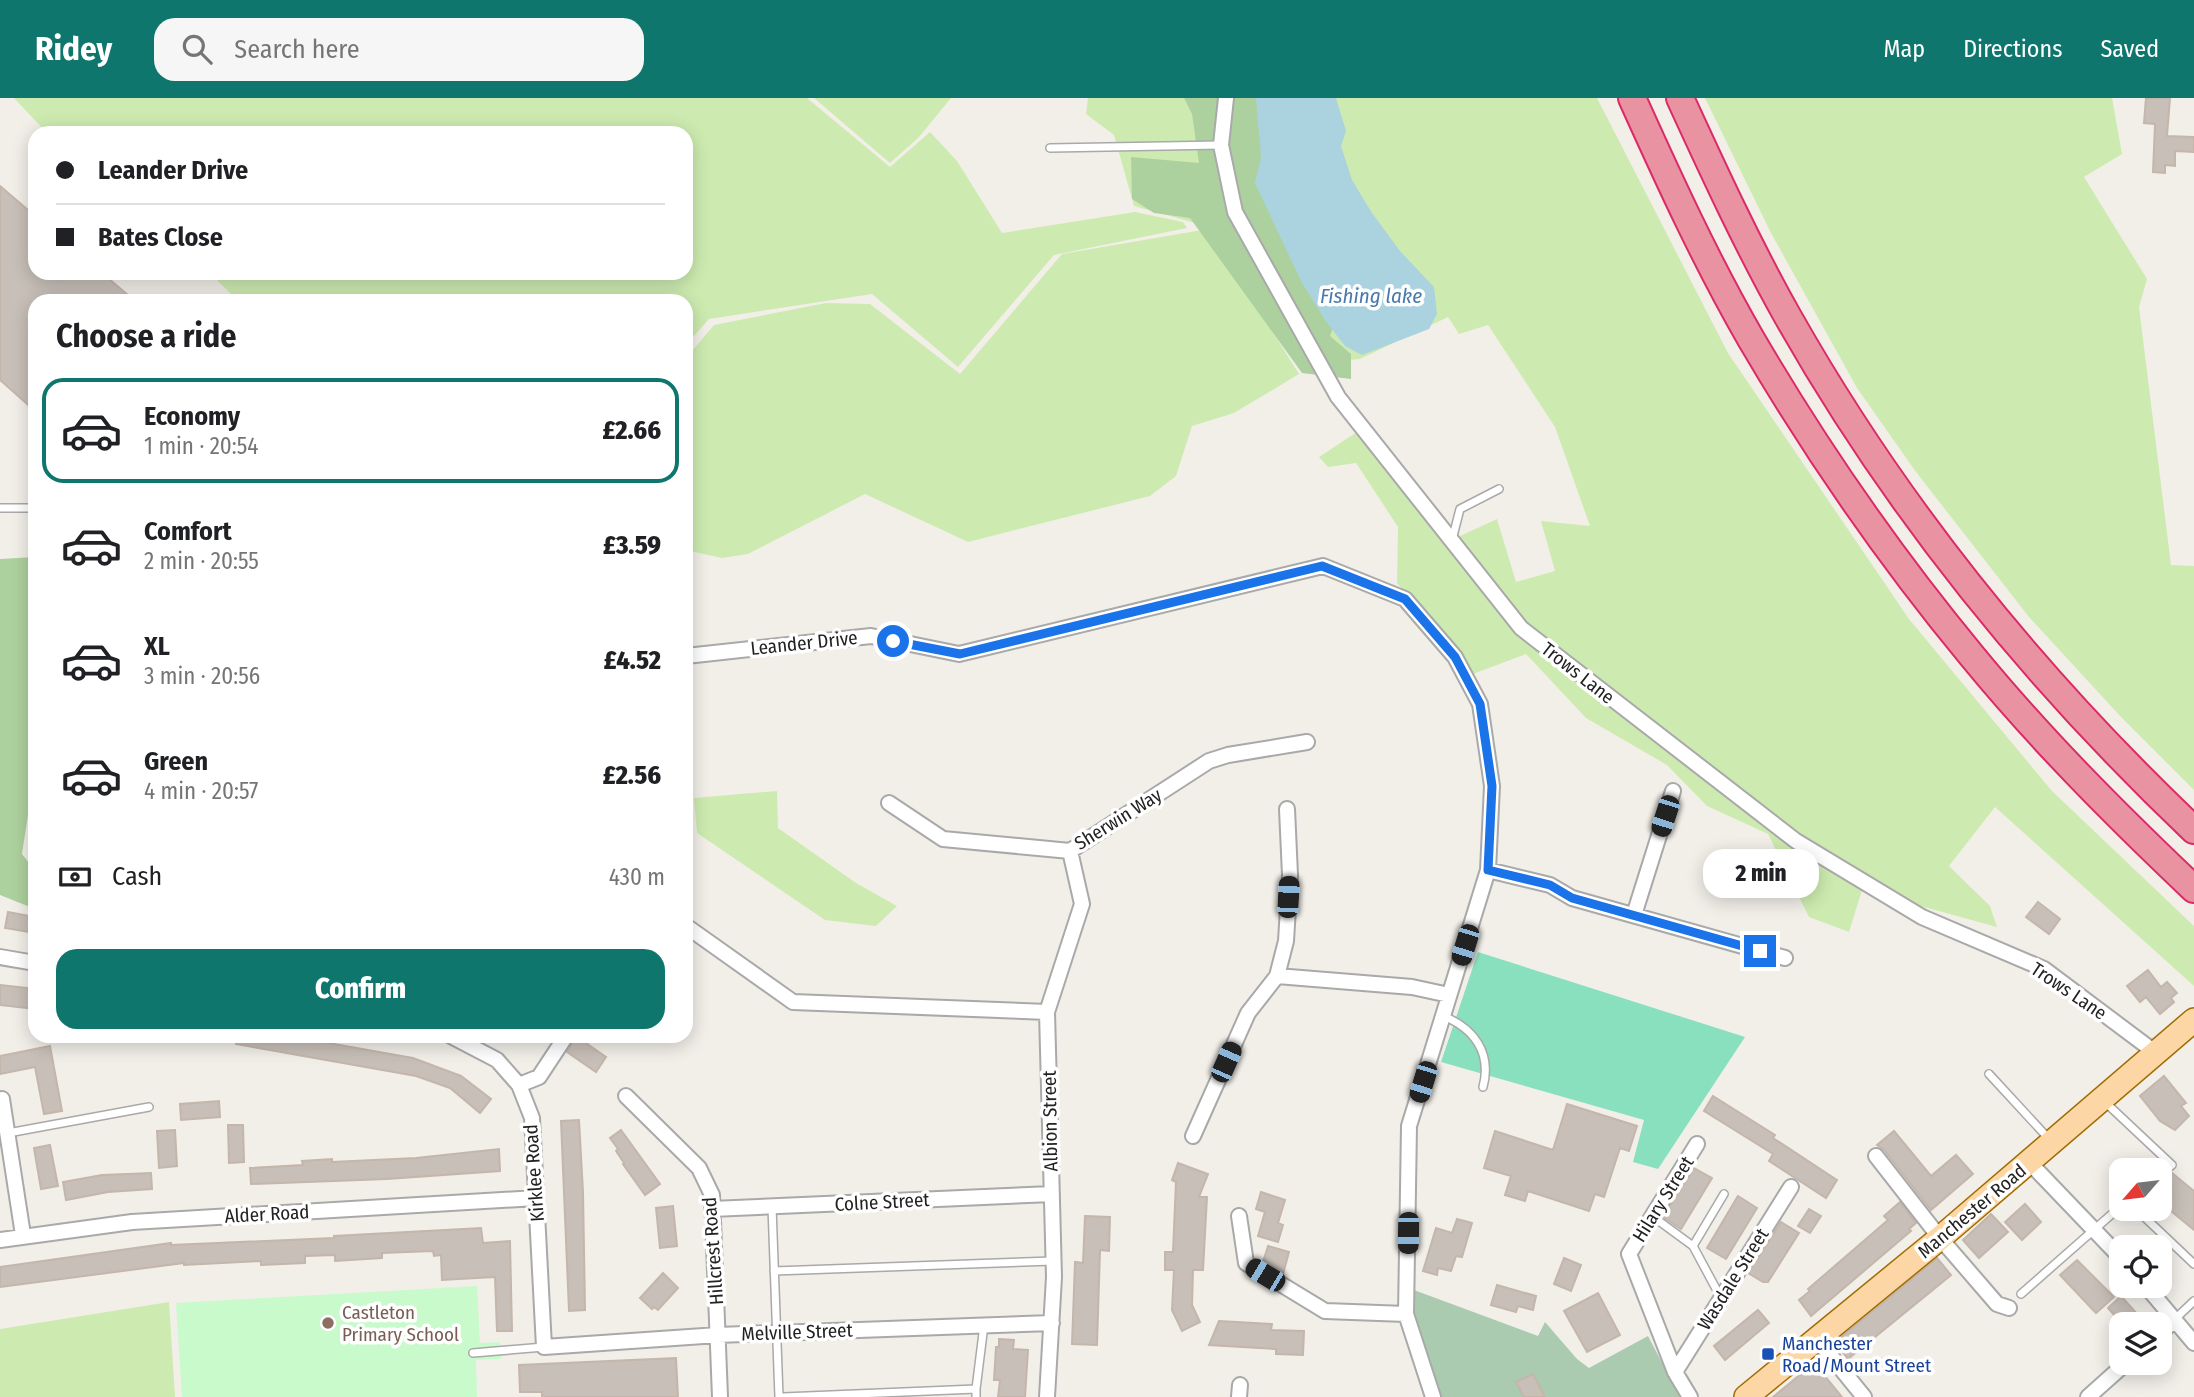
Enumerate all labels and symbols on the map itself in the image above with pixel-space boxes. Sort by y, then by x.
water label: Fishing lake [1320,283,1422,309]
route start [877,625,909,657]
street label: Leander Drive [749,626,859,660]
street label: Trows Lane [1537,637,1619,709]
street label: Sherwin Way [1070,783,1166,855]
car [1649,793,1682,839]
callout: 2 min [1702,850,1818,898]
car [1277,875,1300,919]
car [1449,922,1482,968]
route end [1744,935,1776,967]
street label: Trows Lane [2027,957,2111,1025]
car [1208,1039,1245,1085]
car [1407,1059,1440,1105]
street label: Albion Street [1038,1069,1062,1172]
street label: Kirklee Road [519,1123,549,1223]
street label: Hilary Street [1628,1151,1699,1246]
north arrow [2109,1158,2172,1222]
street label: Manchester Road [1913,1159,2031,1263]
street label: Colne Street [834,1188,931,1216]
street label: Hillcrest Road [698,1196,728,1306]
street label: Alder Road [224,1200,310,1228]
car [1398,1212,1419,1254]
street label: Wasdale Street [1693,1223,1774,1334]
car [1242,1255,1289,1295]
place label: Castleton Primary School [342,1301,459,1346]
marker: Castleton Primary School [320,1315,336,1331]
street label: Melville Street [741,1319,854,1345]
place label: Manchester Road/Mount Street [1782,1332,1932,1377]
marker: Manchester Road/Mount Street [1760,1346,1776,1362]

